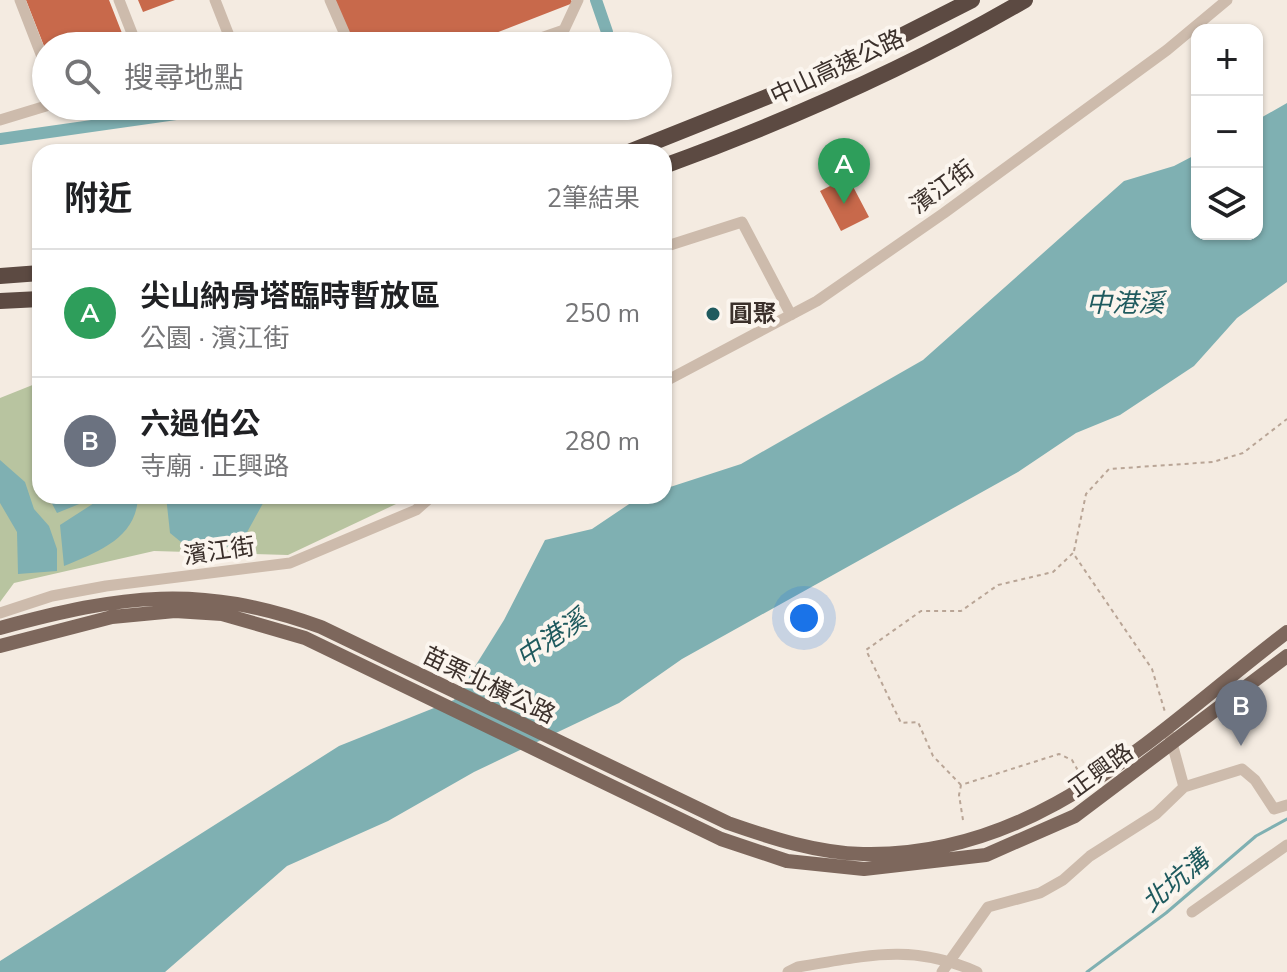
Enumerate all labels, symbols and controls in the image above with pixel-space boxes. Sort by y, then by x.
street label: 中山高速公路 [765,22,909,112]
map controls [1191,24,1263,240]
button: + [1191,24,1263,96]
search box [32,32,672,120]
icon: search [60,54,104,98]
text: 搜尋地點 [124,58,244,99]
button: − [1191,96,1263,168]
pin: A [818,138,870,204]
street label: 濱江街 [903,153,981,221]
button: layers [1191,168,1263,240]
text: 附近 [64,176,132,222]
text: 2筆結果 [546,181,640,216]
text: 尖山納骨塔臨時暫放區 [140,276,440,317]
water label: 中港溪 [1086,286,1168,321]
text: A [80,296,100,331]
text: 250 m [564,296,640,331]
place label: 圓聚 [729,298,777,330]
marker: 圓聚 [704,305,722,323]
text: 公園 · 濱江街 [140,321,289,356]
text: 六過伯公 [140,404,260,445]
text: B [81,424,99,459]
text: 280 m [564,424,640,459]
text: 寺廟 · 正興路 [140,449,289,484]
street label: 濱江街 [181,530,257,572]
your location [784,598,824,638]
water label: 中港溪 [509,600,597,675]
street label: 苗栗北橫公路 [417,639,561,731]
pin: B [1215,680,1267,746]
street label: 正興路 [1062,736,1140,804]
water label: 北坑溝 [1134,840,1220,920]

